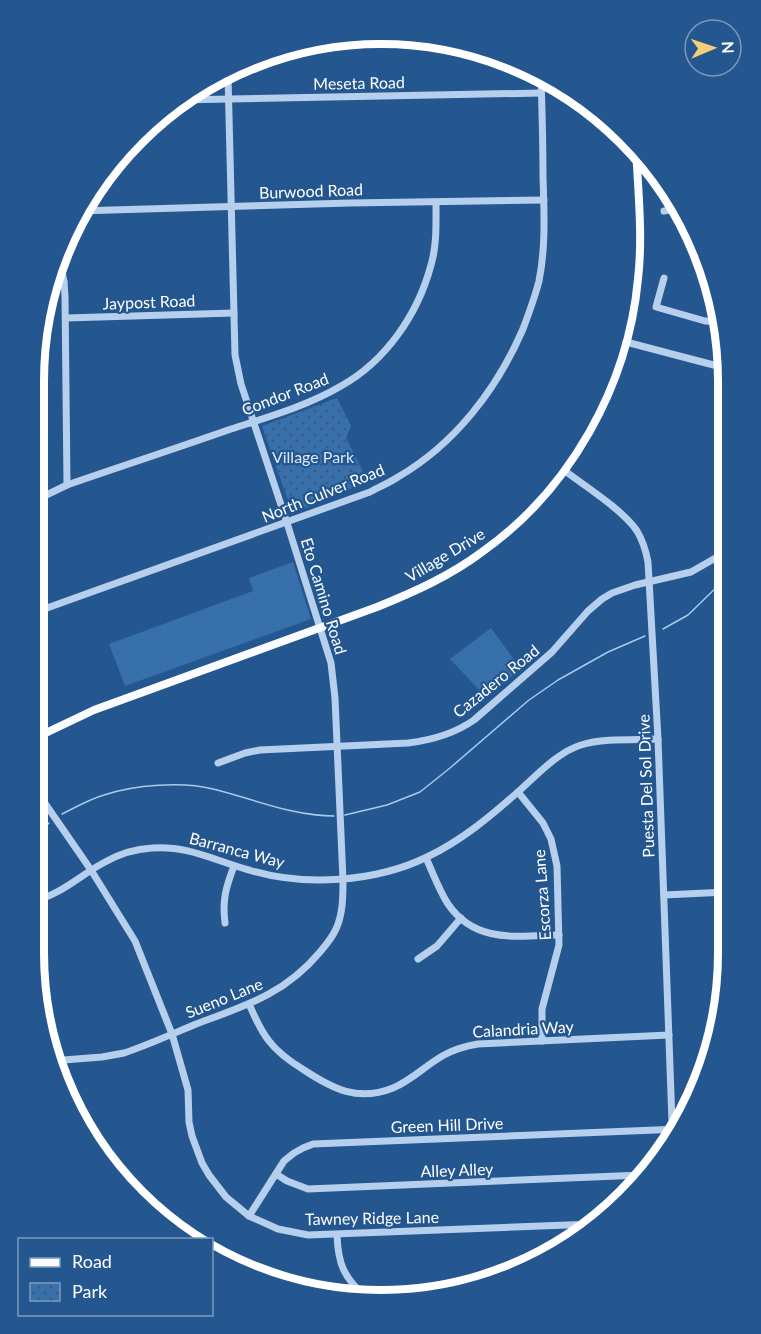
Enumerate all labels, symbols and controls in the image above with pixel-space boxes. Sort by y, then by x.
north arrow [683,18,743,78]
text: N [719,41,738,54]
street label: Meseta Road [313,72,405,93]
street label: Burwood Road [259,179,363,202]
street label: Jaypost Road [102,290,196,313]
street label: Condor Road [239,368,331,419]
park label: Village Park [272,447,355,466]
street label: North Culver Road [259,459,387,526]
street label: Village Drive [402,523,488,586]
street label: Eto Camino Road [298,535,351,656]
street label: Cazadero Road [449,640,543,721]
street label: Puesta Del Sol Drive [633,714,658,858]
street label: Barranca Way [187,828,288,872]
street label: Escorza Lane [529,849,554,941]
street label: Sueno Lane [182,973,265,1022]
street label: Calandria Way [472,1016,575,1041]
street label: Green Hill Drive [390,1113,504,1136]
street label: Alley Alley [420,1159,494,1180]
street label: Tawney Ridge Lane [305,1207,439,1228]
legend [18,1238,213,1316]
text: Road [72,1250,112,1272]
text: Park [72,1280,108,1302]

